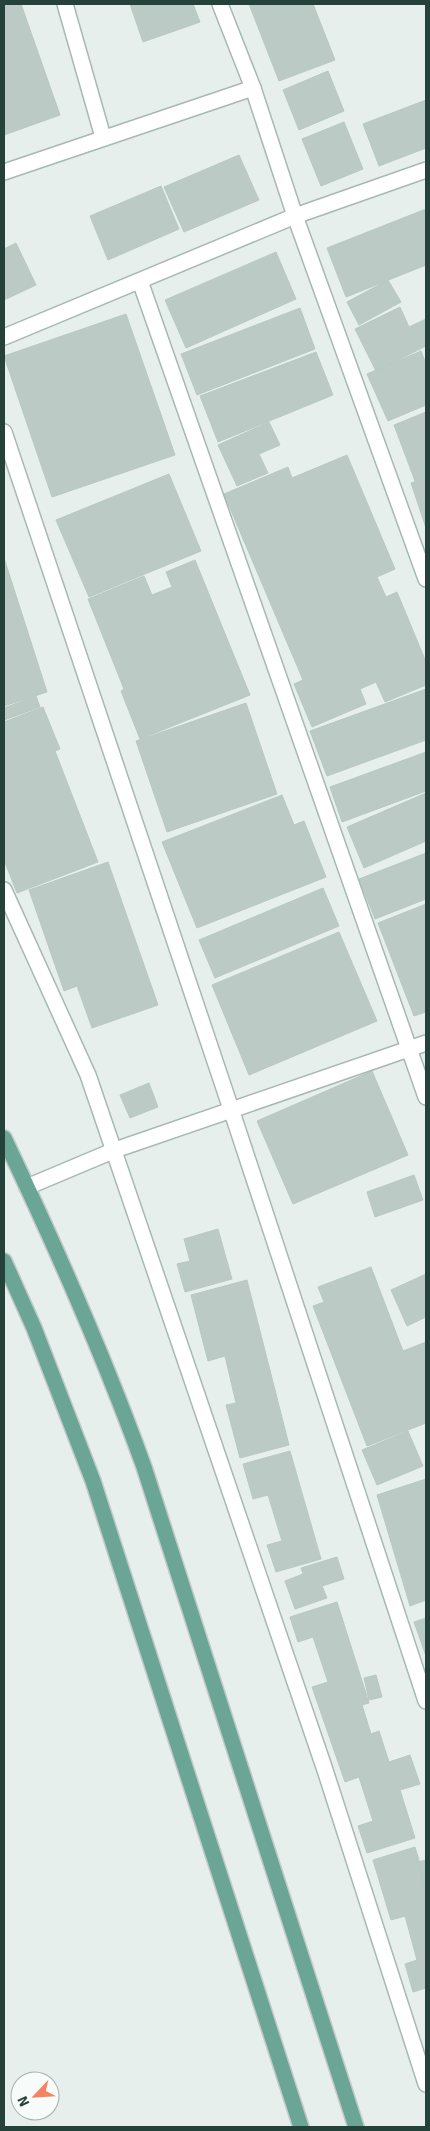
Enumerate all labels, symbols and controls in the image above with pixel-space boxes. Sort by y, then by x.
north arrow [10,2071,60,2121]
text: N [14,2093,33,2109]

